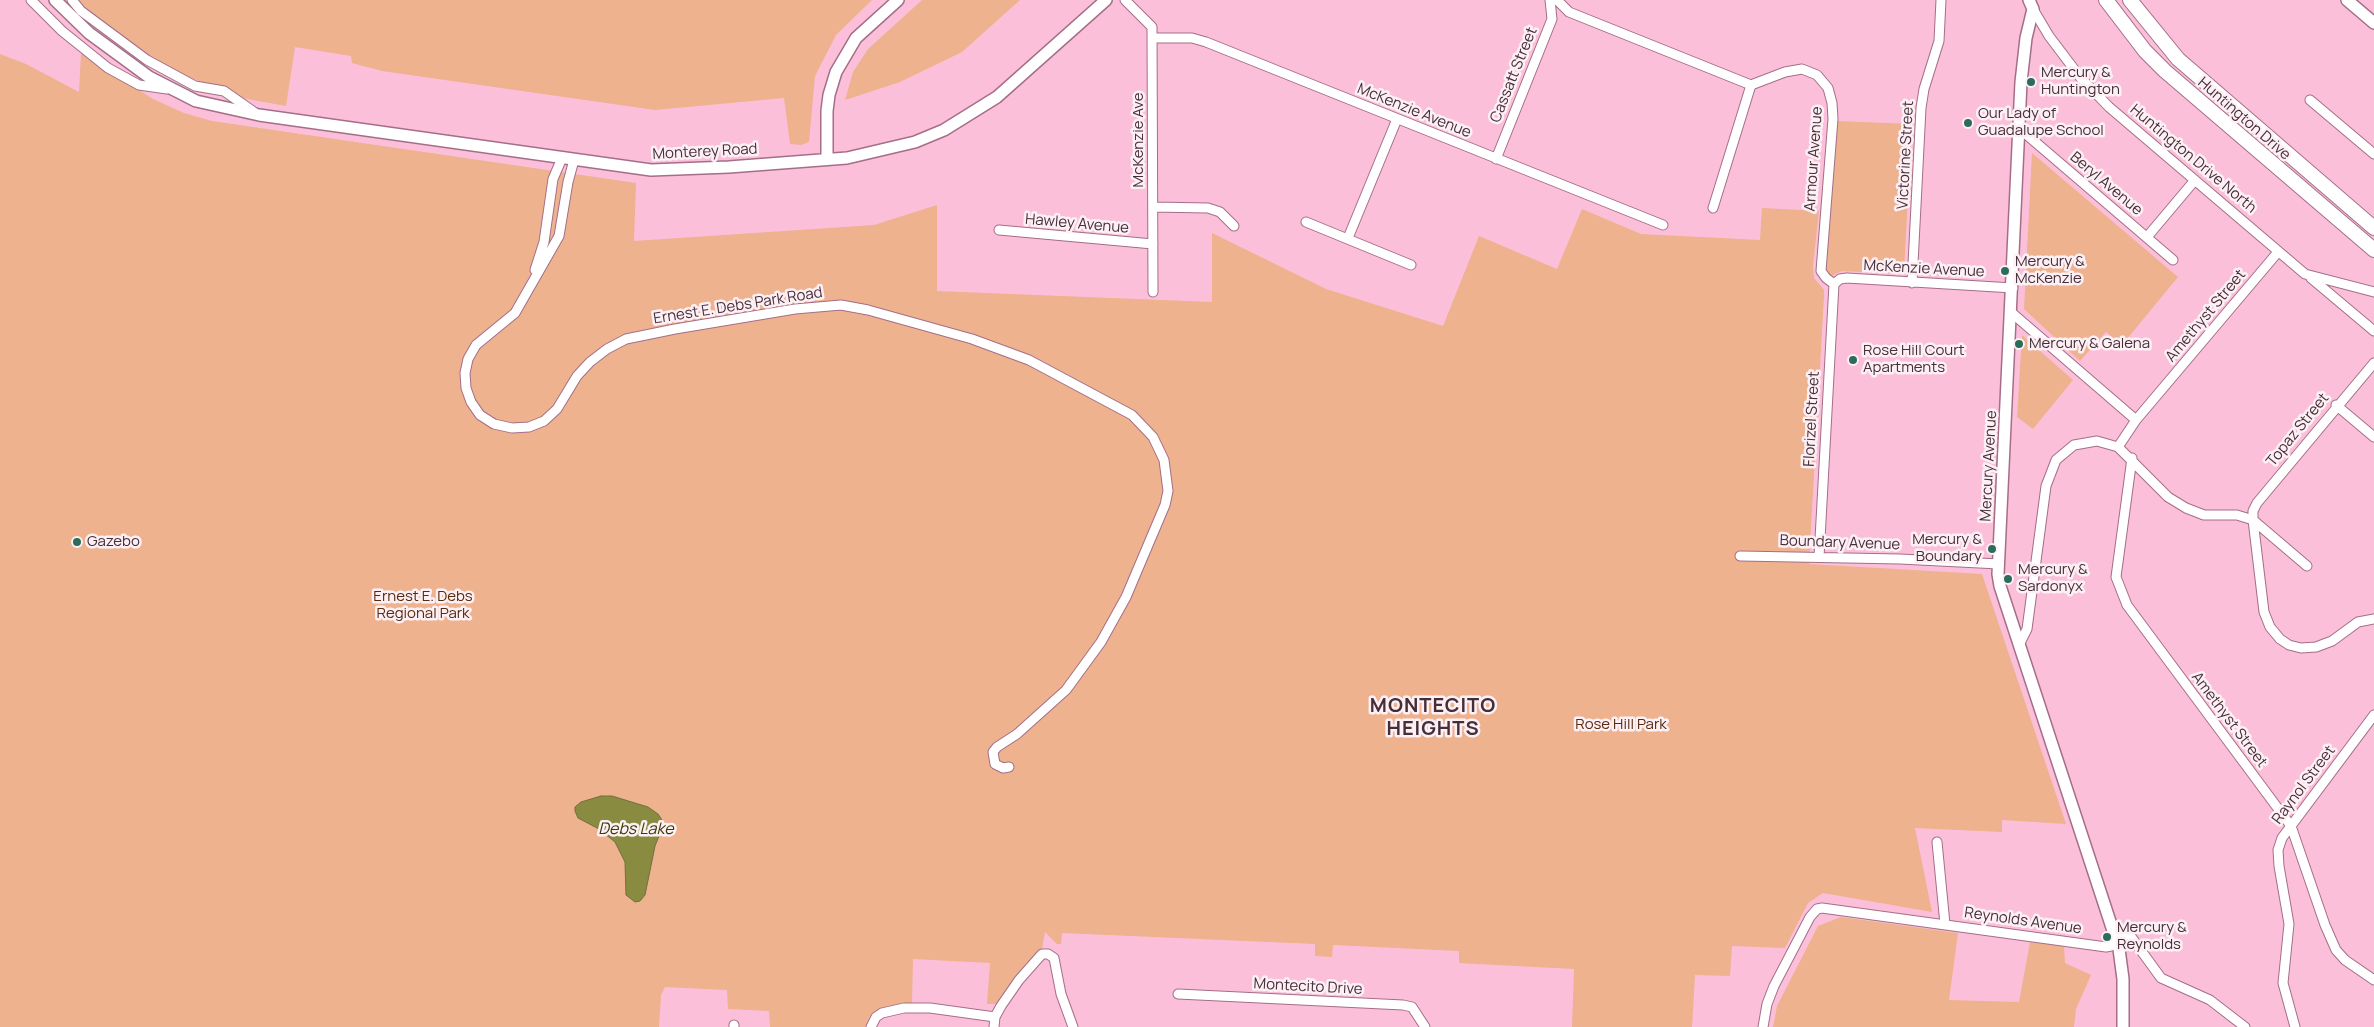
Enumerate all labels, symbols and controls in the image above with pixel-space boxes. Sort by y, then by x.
street label: Cassatt Street [1487,25,1541,125]
place label: Mercury & Huntington [2041,64,2120,99]
street label: Huntington Drive [2194,74,2294,164]
marker: Mercury & Huntington [2025,76,2037,88]
street label: McKenzie Avenue [1354,80,1474,142]
street label: McKenzie Ave [1130,93,1148,187]
street label: Victorine Street [1894,100,1918,210]
street label: Huntington Drive North [2126,101,2260,217]
place label: Our Lady of Guadalupe School [1978,105,2104,140]
street label: Armour Avenue [1801,106,1827,212]
marker: Our Lady of Guadalupe School [1962,117,1974,129]
street label: Monterey Road [652,140,758,164]
street label: Beryl Avenue [2066,148,2146,220]
street label: Hawley Avenue [1024,210,1130,238]
place label: Mercury & McKenzie [2015,253,2085,288]
street label: McKenzie Avenue [1863,257,1985,281]
marker: Mercury & McKenzie [1999,265,2011,277]
street label: Amethyst Street [2162,266,2250,366]
street label: Ernest E. Debs Park Road [652,284,824,328]
place label: Mercury & Galena [2029,335,2150,353]
marker: Mercury & Galena [2013,338,2025,350]
place label: Rose Hill Court Apartments [1863,342,1965,377]
marker: Rose Hill Court Apartments [1847,354,1859,366]
street label: Florizel Street [1801,371,1823,467]
street label: Topaz Street [2263,390,2333,470]
street label: Mercury Avenue [1977,410,2001,522]
place label: Mercury & Boundary [1912,531,1982,566]
street label: Boundary Avenue [1779,532,1901,554]
place label: Gazebo [87,533,140,551]
marker: Gazebo [71,536,83,548]
marker: Mercury & Boundary [1986,543,1998,555]
place label: Mercury & Sardonyx [2018,561,2088,596]
marker: Mercury & Sardonyx [2002,573,2014,585]
park label: Ernest E. Debs Regional Park [373,588,473,623]
street label: Amethyst Street [2187,669,2271,771]
district label: MONTECITO HEIGHTS [1369,694,1497,741]
park label: Rose Hill Park [1575,716,1667,734]
street label: Raynol Street [2269,742,2339,828]
water label: Debs Lake [598,820,674,840]
street label: Reynolds Avenue [1963,904,2083,938]
place label: Mercury & Reynolds [2117,919,2187,954]
marker: Mercury & Reynolds [2101,931,2113,943]
street label: Montecito Drive [1253,975,1363,999]

